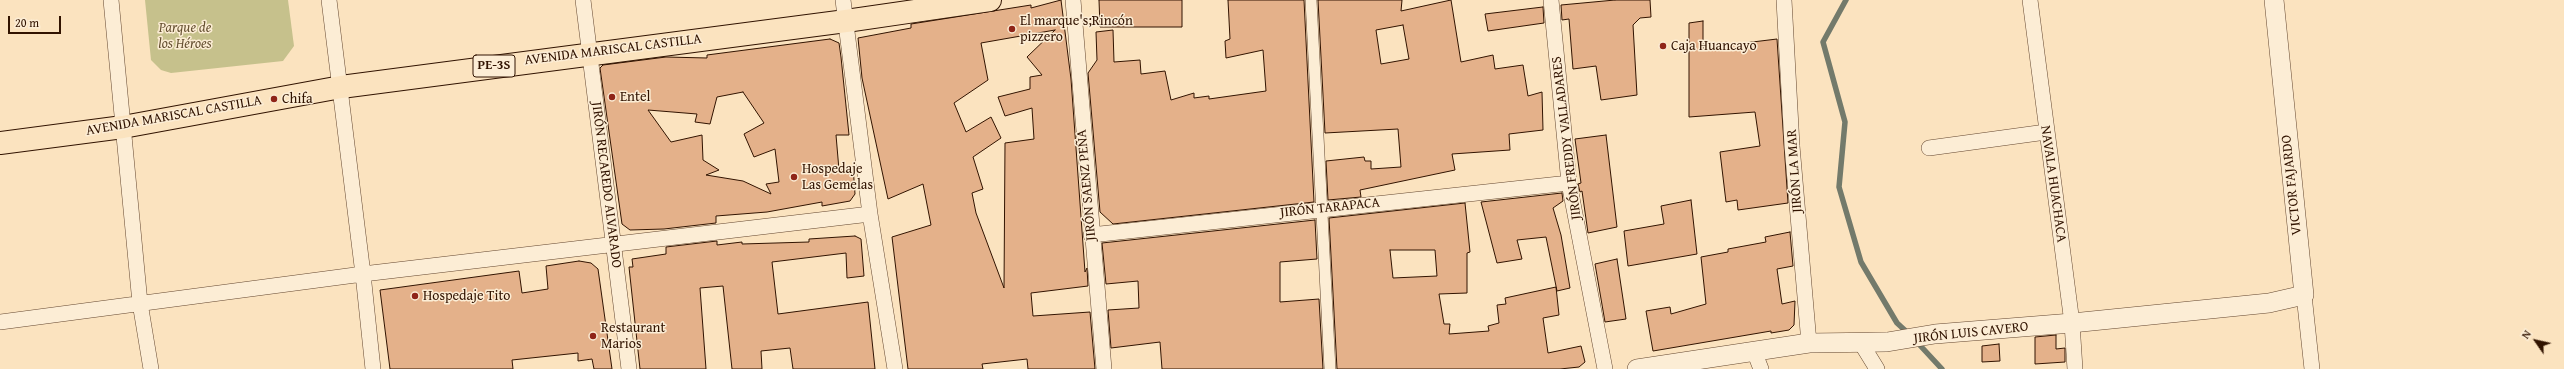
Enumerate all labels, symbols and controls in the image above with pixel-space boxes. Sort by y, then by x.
scale bar [10,8,63,34]
place label: El marque's;Rincón pizzero [1020,13,1133,46]
text: 20 m [15,14,39,31]
park label: Parque de los Héroes [158,20,212,52]
marker: El marque's;Rincón pizzero [1007,24,1017,34]
street label: AVENIDA MARISCAL CASTILLA [523,31,703,69]
place label: Caja Huancayo [1671,38,1757,54]
marker: Caja Huancayo [1658,41,1668,51]
road number: PE-3S [473,55,515,77]
street label: JIRÓN FREDDY VALLADARES [1549,55,1585,221]
place label: Entel [620,89,650,105]
place label: Chifa [282,91,313,107]
street label: AVENIDA MARISCAL CASTILLA [85,92,263,140]
marker: Entel [607,92,617,102]
marker: Chifa [269,94,279,104]
street label: JIRÓN RECAREDO ALVARADO [587,101,625,269]
street label: NAVALA HUACHACA [2036,124,2070,244]
street label: JIRÓN SAENZ PEÑA [1074,129,1100,241]
street label: JIRÓN LA MAR [1784,129,1806,213]
street label: VICTOR FAJARDO [2278,134,2306,236]
place label: Hospedaje Las Gemelas [802,161,873,194]
marker: Hospedaje Las Gemelas [789,172,799,182]
street label: JIRÓN TARAPACA [1279,194,1381,222]
place label: Hospedaje Tito [423,288,510,304]
marker: Hospedaje Tito [410,291,420,301]
street label: JIRÓN LUIS CAVERO [1913,319,2029,347]
place label: Restaurant Marios [601,320,665,352]
north arrow [2516,321,2556,361]
text: N [2517,327,2535,342]
marker: Restaurant Marios [588,331,598,341]

